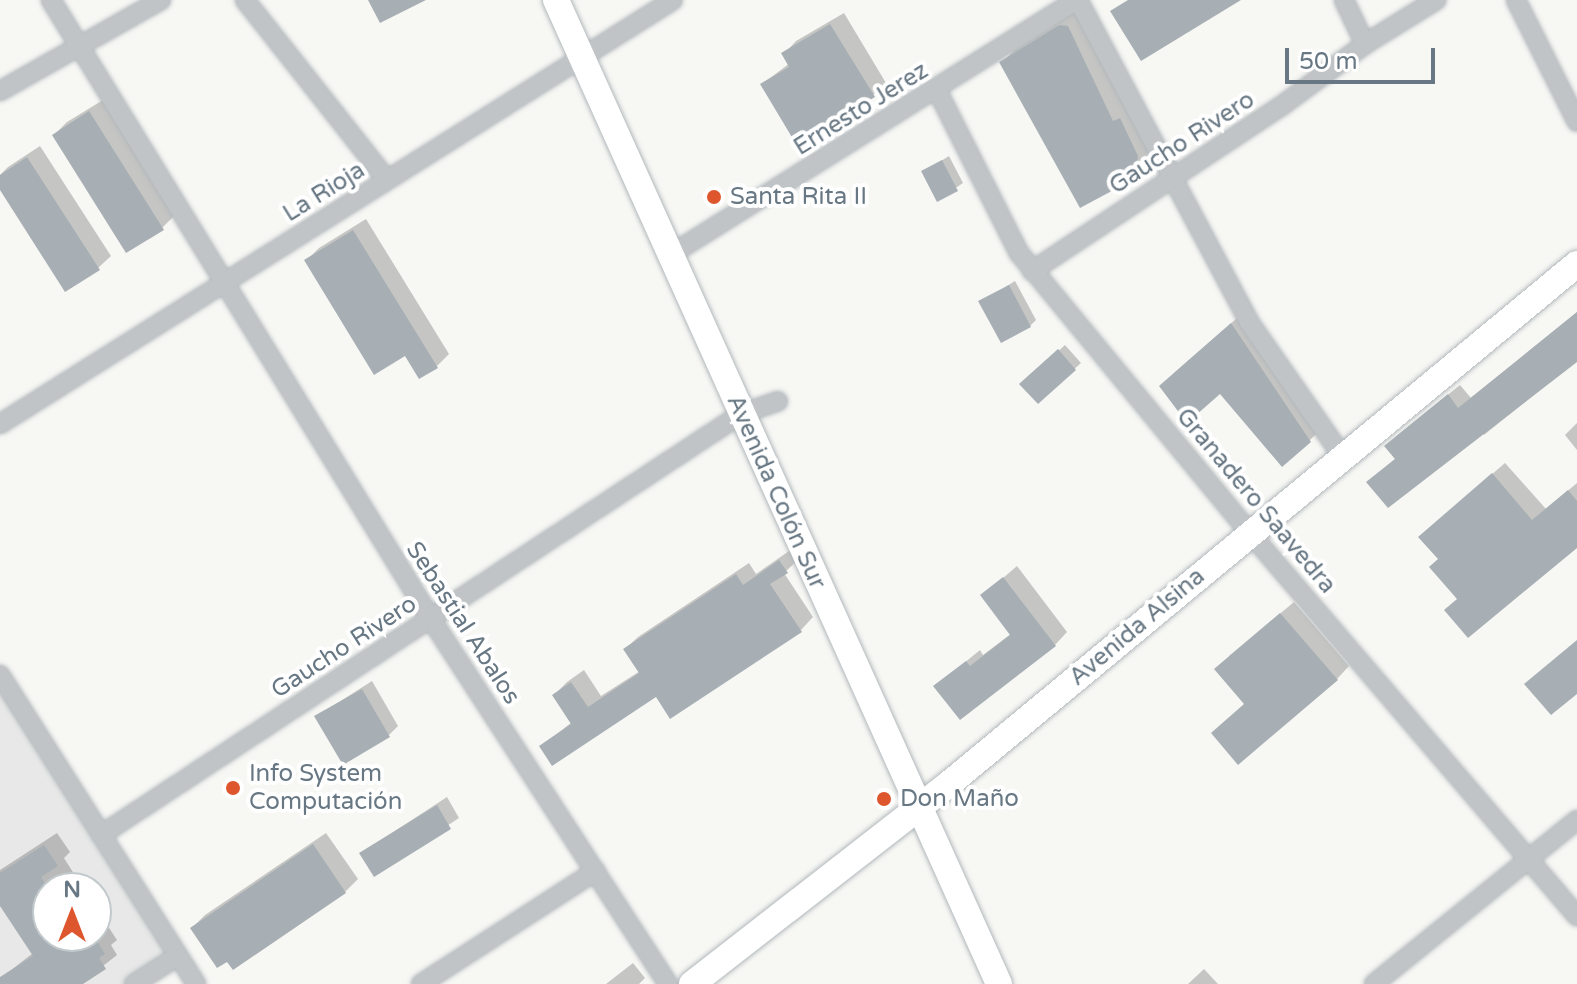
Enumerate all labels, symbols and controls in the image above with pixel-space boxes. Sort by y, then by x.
scale bar [1289,32,1439,82]
text: 50 m [1299,47,1357,76]
street label: Ernesto Jerez [789,56,933,162]
street label: Gaucho Rivero [1104,85,1260,201]
street label: La Rioja [278,156,370,228]
place label: Santa Rita II [730,183,867,211]
marker: Santa Rita II [705,188,723,206]
street label: Avenida Colón Sur [720,391,832,593]
street label: Granadero Saavedra [1170,403,1342,599]
street label: Sebastial Abalos [400,536,526,710]
street label: Avenida Alsina [1063,562,1211,692]
street label: Gaucho Rivero [266,589,422,705]
place label: Info System Computación [249,760,402,816]
marker: Info System Computación [224,779,242,797]
place label: Don Maño [900,785,1019,813]
marker: Don Maño [875,790,893,808]
north arrow [32,872,112,952]
text: N [63,877,81,903]

